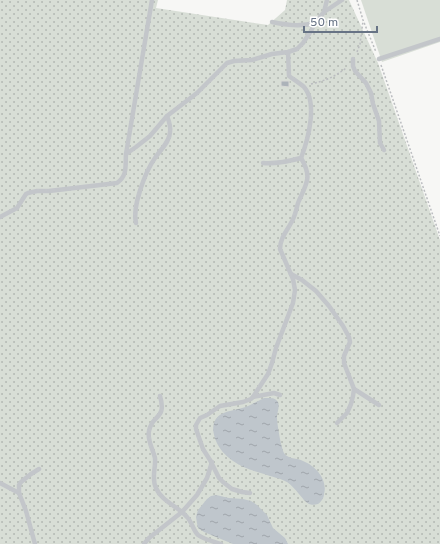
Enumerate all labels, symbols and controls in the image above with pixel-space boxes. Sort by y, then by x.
scale bar [304,8,377,34]
text: 50 m [310,15,338,31]

